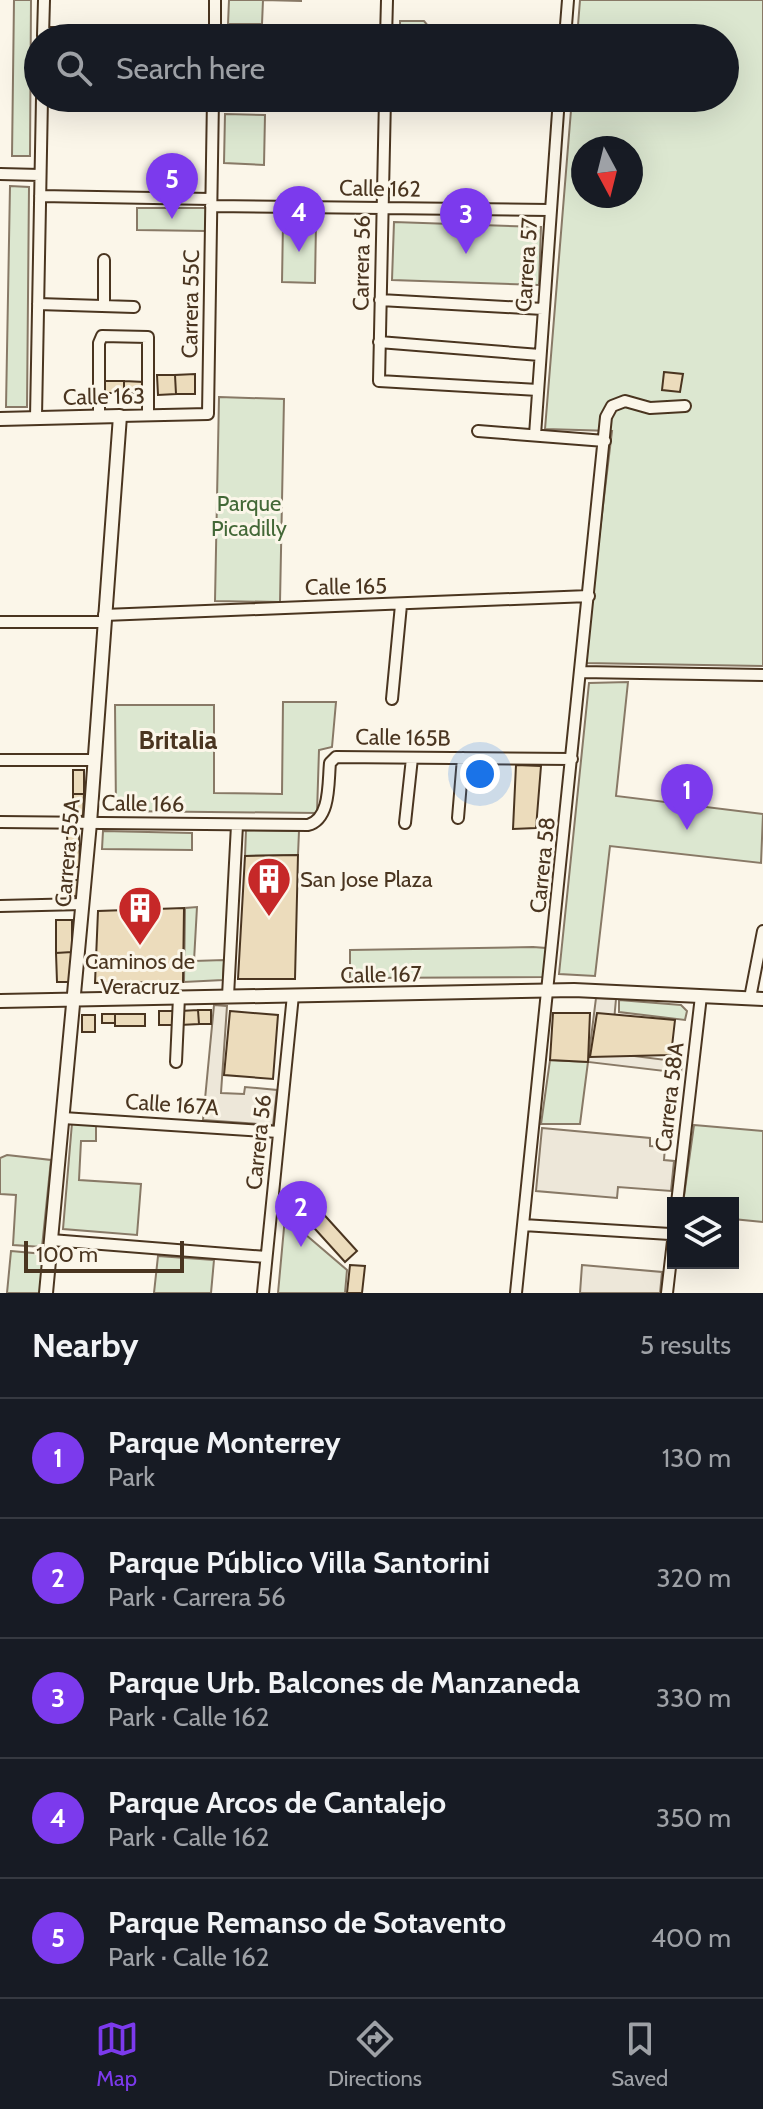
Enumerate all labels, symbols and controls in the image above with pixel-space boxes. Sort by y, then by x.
search box [24,24,739,112]
icon: search [52,46,96,90]
text: Search here [116,50,265,87]
north arrow [571,136,643,208]
pin: 5 [146,153,198,219]
street label: Calle 162 [339,174,421,203]
pin: 4 [273,186,325,252]
pin: 3 [440,188,492,254]
street label: Carrera 56 [347,215,376,311]
street label: Carrera 57 [510,217,543,313]
street label: Carrera 55C [176,249,205,359]
street label: Calle 163 [63,382,145,411]
park label: Parque Picadilly [211,490,287,542]
street label: Calle 165 [305,572,387,601]
street label: Calle 165B [355,723,451,752]
district label: Britalia [139,724,217,756]
your location [460,754,500,794]
pin: 1 [661,764,713,830]
street label: Calle 166 [101,789,185,818]
street label: Carrera 55A [49,797,86,908]
street label: Carrera 58 [524,816,561,914]
building icon: San Jose Plaza [245,855,293,918]
place label: San Jose Plaza [300,866,433,893]
building icon: Caminos de Veracruz [116,884,164,947]
place label: Caminos de Veracruz [85,948,195,1000]
street label: Calle 167 [340,960,422,989]
street label: Carrera 58A [649,1040,690,1153]
street label: Calle 167A [124,1088,220,1121]
street label: Carrera 56 [240,1093,277,1191]
pin: 2 [275,1181,327,1247]
map controls [667,1197,739,1269]
button: layers [667,1197,739,1269]
scale bar [24,1237,184,1273]
text: 100 m [36,1241,98,1268]
text: Nearby [32,1324,139,1366]
text: 5 results [640,1329,731,1361]
text: Parque Monterrey [108,1424,341,1461]
text: 1 [53,1442,63,1474]
text: 130 m [662,1442,731,1474]
text: Park [108,1461,155,1493]
text: Parque Público Villa Santorini [108,1544,490,1581]
text: 2 [51,1562,65,1594]
text: 320 m [657,1562,731,1594]
text: Park · Carrera 56 [108,1581,286,1613]
text: Parque Urb. Balcones de Manzaneda [108,1664,580,1701]
text: 3 [51,1682,65,1714]
text: 330 m [656,1682,731,1714]
text: Park · Calle 162 [108,1701,269,1733]
text: Parque Arcos de Cantalejo [108,1784,446,1821]
text: 4 [50,1802,66,1834]
text: 350 m [656,1802,731,1834]
text: Park · Calle 162 [108,1821,269,1853]
text: Parque Remanso de Sotavento [108,1904,506,1941]
text: 5 [51,1922,65,1954]
text: 400 m [651,1922,731,1954]
text: Park · Calle 162 [108,1941,269,1973]
tab: Map [95,2017,139,2092]
tab: Directions [328,2017,422,2092]
tab: Saved [611,2017,668,2092]

